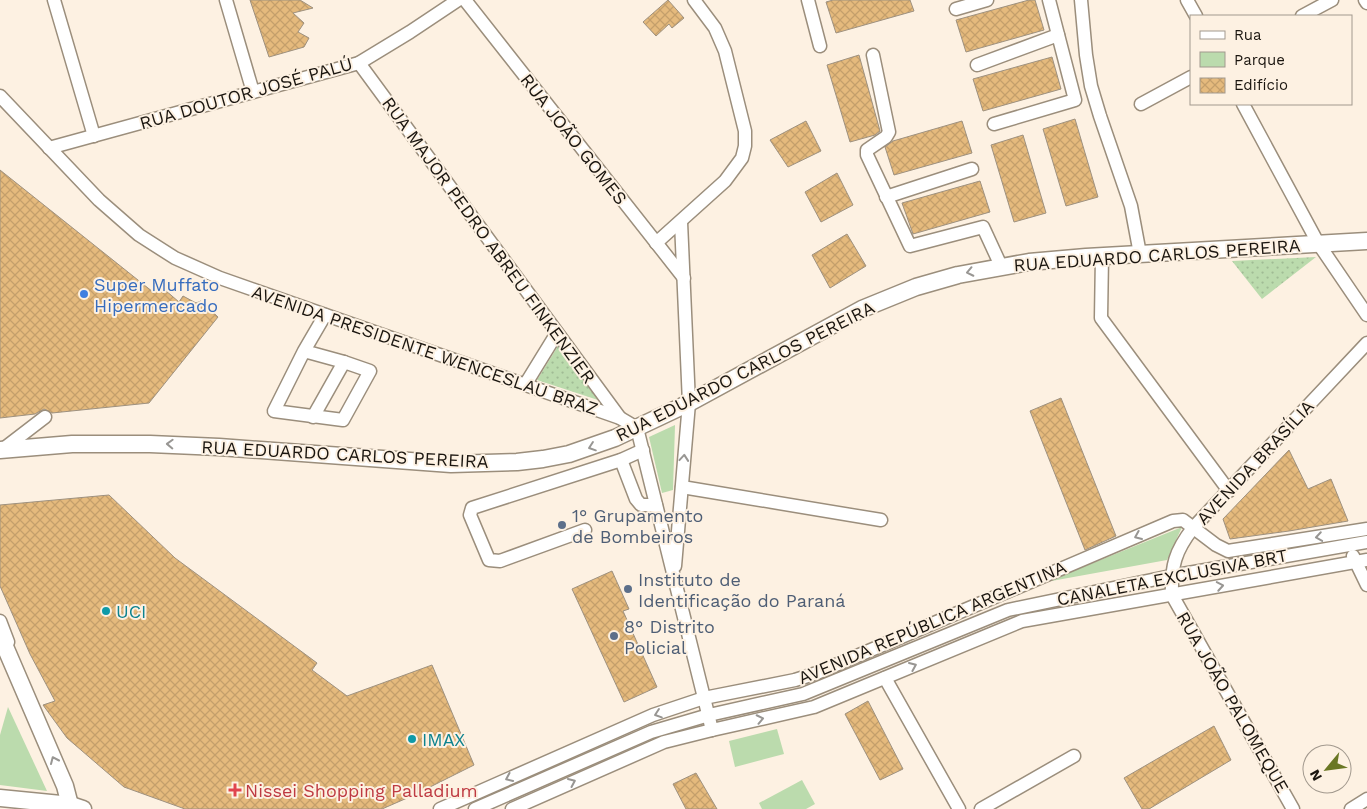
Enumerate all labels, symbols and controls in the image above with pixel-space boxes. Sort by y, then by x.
legend [1190,15,1352,105]
text: Rua [1234,26,1262,44]
text: Parque [1234,51,1285,69]
street label: RUA DOUTOR JOSÉ PALÚ [137,53,355,133]
street label: RUA JOÃO GOMES [516,69,632,209]
text: Edifício [1234,76,1288,94]
street label: RUA MAJOR PEDRO ABREU FINKENZIER [378,93,600,387]
street label: RUA EDUARDO CARLOS PEREIRA [1013,234,1301,276]
one-way arrow [965,267,974,277]
place label: Super Muffato Hipermercado [94,274,219,316]
street label: AVENIDA PRESIDENTE WENCESLAU BRAZ [249,281,601,419]
marker: Super Muffato Hipermercado [78,288,90,300]
street label: RUA EDUARDO CARLOS PEREIRA [612,296,878,446]
street label: AVENIDA BRASÍLIA [1192,395,1318,529]
street label: RUA EDUARDO CARLOS PEREIRA [201,436,489,472]
one-way arrow [165,439,173,450]
one-way arrow [588,441,597,451]
one-way arrow [678,454,689,462]
place label: 1° Grupamento de Bombeiros [572,505,703,547]
marker: 1° Grupamento de Bombeiros [556,519,568,531]
one-way arrow [1134,530,1143,540]
one-way arrow [1315,531,1323,541]
street label: CANALETA EXCLUSIVA BRT [1055,544,1289,610]
street label: AVENIDA REPÚBLICA ARGENTINA [795,556,1069,688]
place label: Instituto de Identificação do Paraná [638,569,846,611]
one-way arrow [1215,581,1224,591]
marker: Instituto de Identificação do Paraná [622,583,634,595]
place label: UCI [116,601,146,622]
marker: UCI [100,605,112,617]
street label: RUA JOÃO PALOMEQUE [1173,608,1293,796]
place label: 8° Distrito Policial [624,616,715,658]
marker: 8° Distrito Policial [608,630,620,642]
one-way arrow [908,662,917,673]
one-way arrow [654,708,663,718]
one-way arrow [755,714,764,725]
place label: IMAX [422,729,465,750]
marker: IMAX [406,733,418,745]
north arrow [1302,744,1352,794]
one-way arrow [49,756,60,765]
text: N [1306,767,1325,784]
one-way arrow [505,772,514,783]
one-way arrow [567,778,576,788]
place label: Nissei Shopping Palladium [245,780,478,801]
marker: Nissei Shopping Palladium [229,784,241,796]

